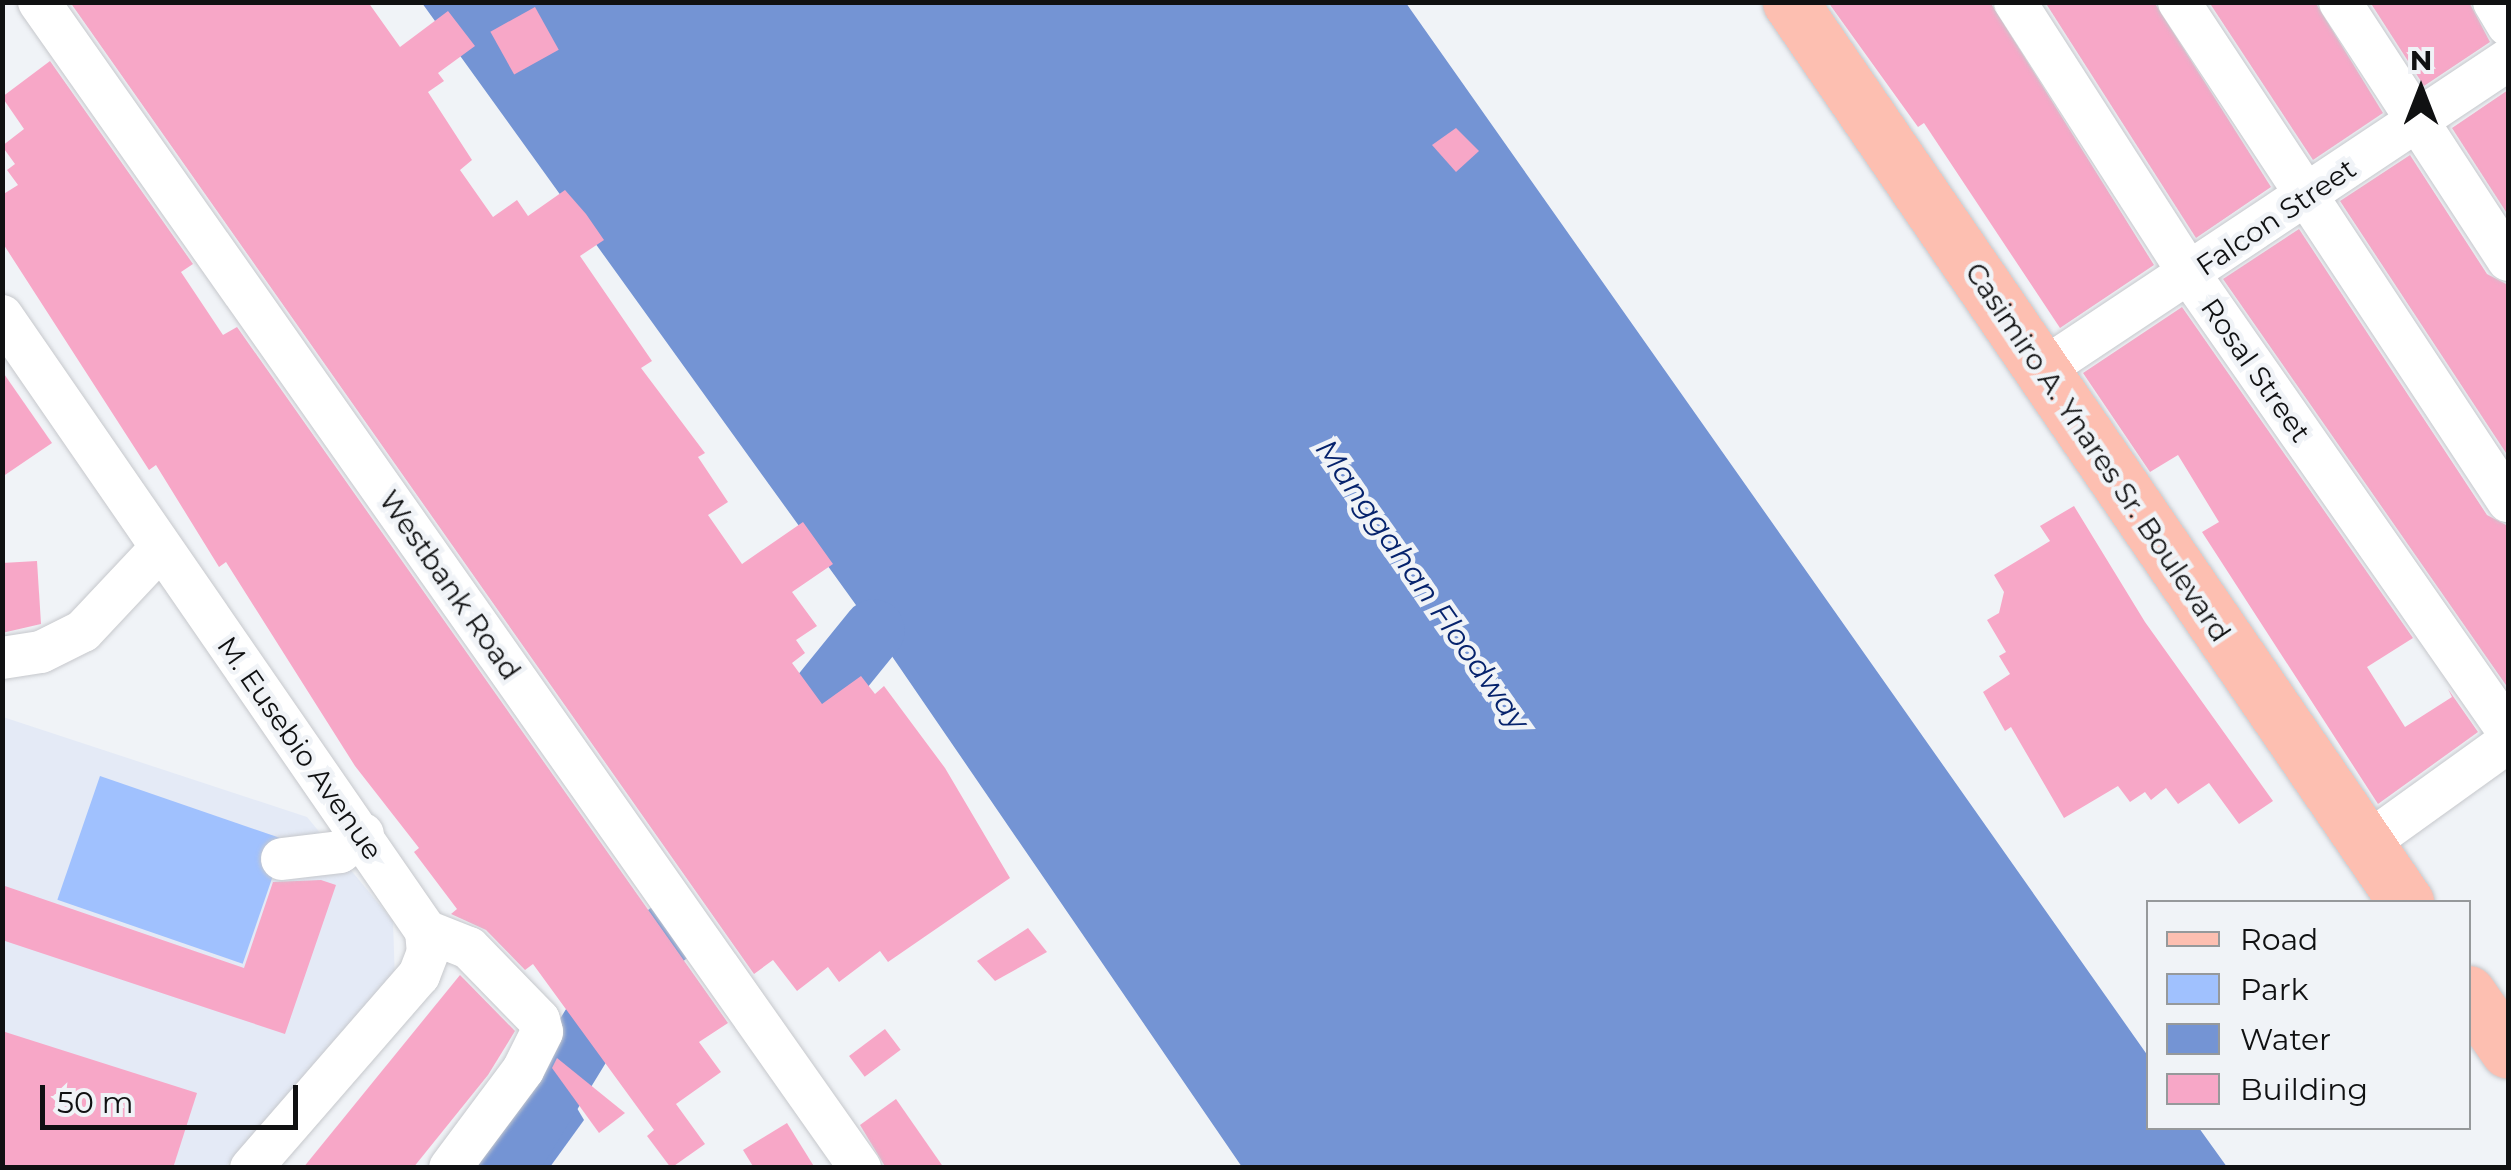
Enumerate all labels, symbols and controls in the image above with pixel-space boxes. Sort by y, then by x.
north arrow [2371,40,2471,140]
text: N [2410,43,2432,77]
street label: Falcon Street [2190,151,2362,283]
street label: Casimiro A. Ynares Sr. Boulevard [1958,256,2238,648]
street label: Rosal Street [2194,292,2318,448]
water label: Manggahan Floodway [1308,433,1536,737]
street label: Westbank Road [372,484,528,686]
street label: M. Eusebio Avenue [210,630,390,866]
legend [2146,900,2471,1130]
text: Road [2240,921,2318,958]
text: Park [2240,971,2309,1008]
text: Water [2240,1021,2331,1058]
scale bar [45,1065,302,1127]
text: Building [2240,1071,2368,1108]
text: 50 m [57,1084,134,1121]

